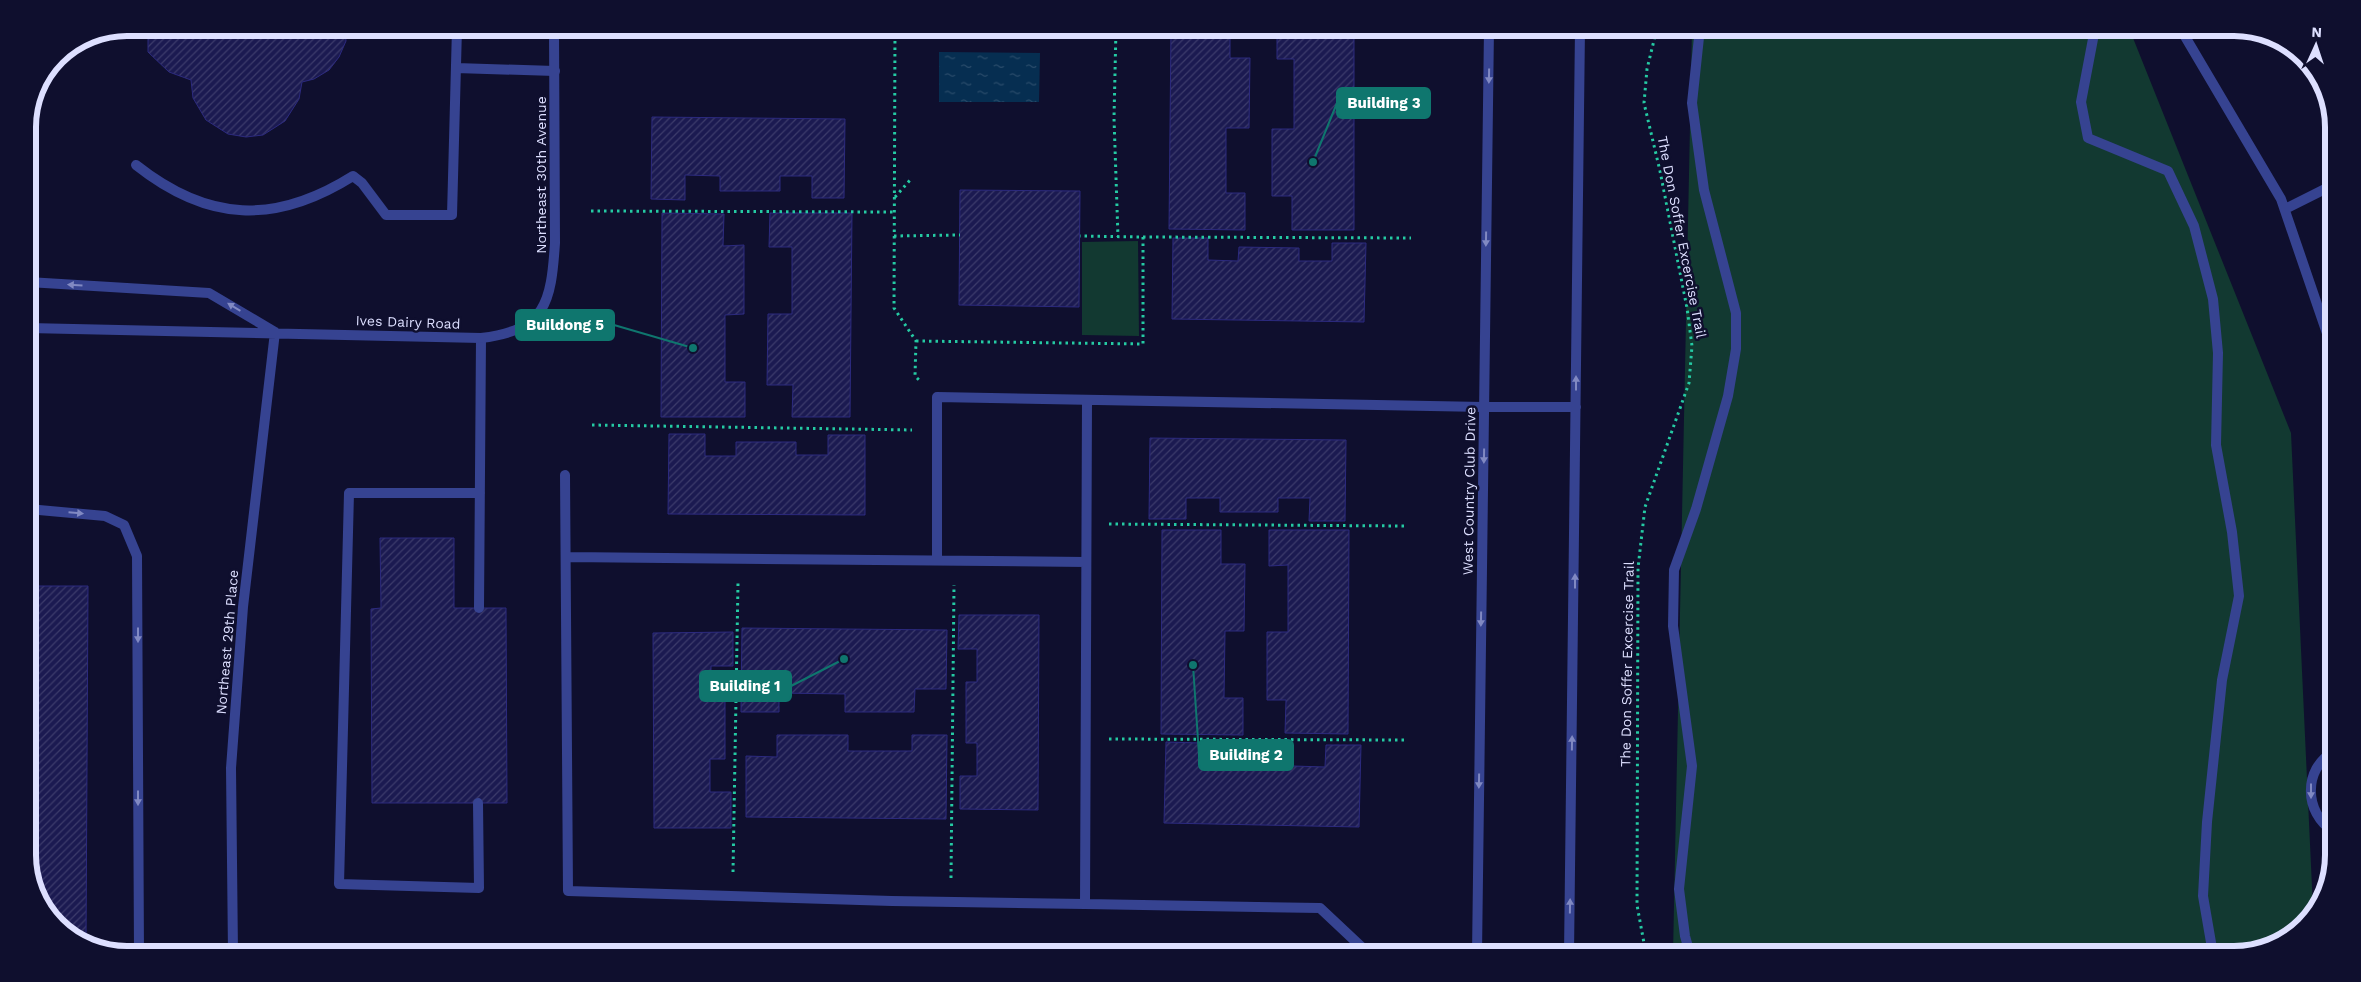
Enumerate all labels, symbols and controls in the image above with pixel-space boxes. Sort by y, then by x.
north arrow [2291,20,2341,70]
text: N [2311,24,2322,40]
one-way arrow [1485,68,1493,84]
callout: Building 3 [1337,88,1430,118]
text: Building 3 [1347,94,1421,112]
street label: Northeast 30th Avenue [533,96,549,254]
street label: The Don Soffer Excercise Trail [1655,134,1710,340]
one-way arrow [1482,231,1490,247]
one-way arrow [67,280,83,288]
one-way arrow [227,303,240,312]
callout: Buildong 5 [516,310,614,340]
street label: Ives Dairy Road [355,312,461,332]
text: Buildong 5 [526,316,604,334]
one-way arrow [1572,375,1580,391]
street label: West Country Club Drive [1460,407,1478,575]
one-way arrow [1479,448,1487,464]
one-way arrow [69,509,85,517]
street label: The Don Soffer Excercise Trail [1617,560,1637,767]
street label: Northeast 29th Place [213,569,241,715]
one-way arrow [1571,573,1579,589]
one-way arrow [1477,611,1485,627]
one-way arrow [134,627,142,643]
callout: Building 1 [700,671,791,701]
text: Building 1 [710,677,780,695]
one-way arrow [1568,735,1576,751]
callout: Building 2 [1199,740,1293,770]
text: Building 2 [1209,746,1283,764]
one-way arrow [1475,773,1483,789]
one-way arrow [2307,783,2315,799]
one-way arrow [134,790,142,806]
one-way arrow [1566,898,1574,914]

